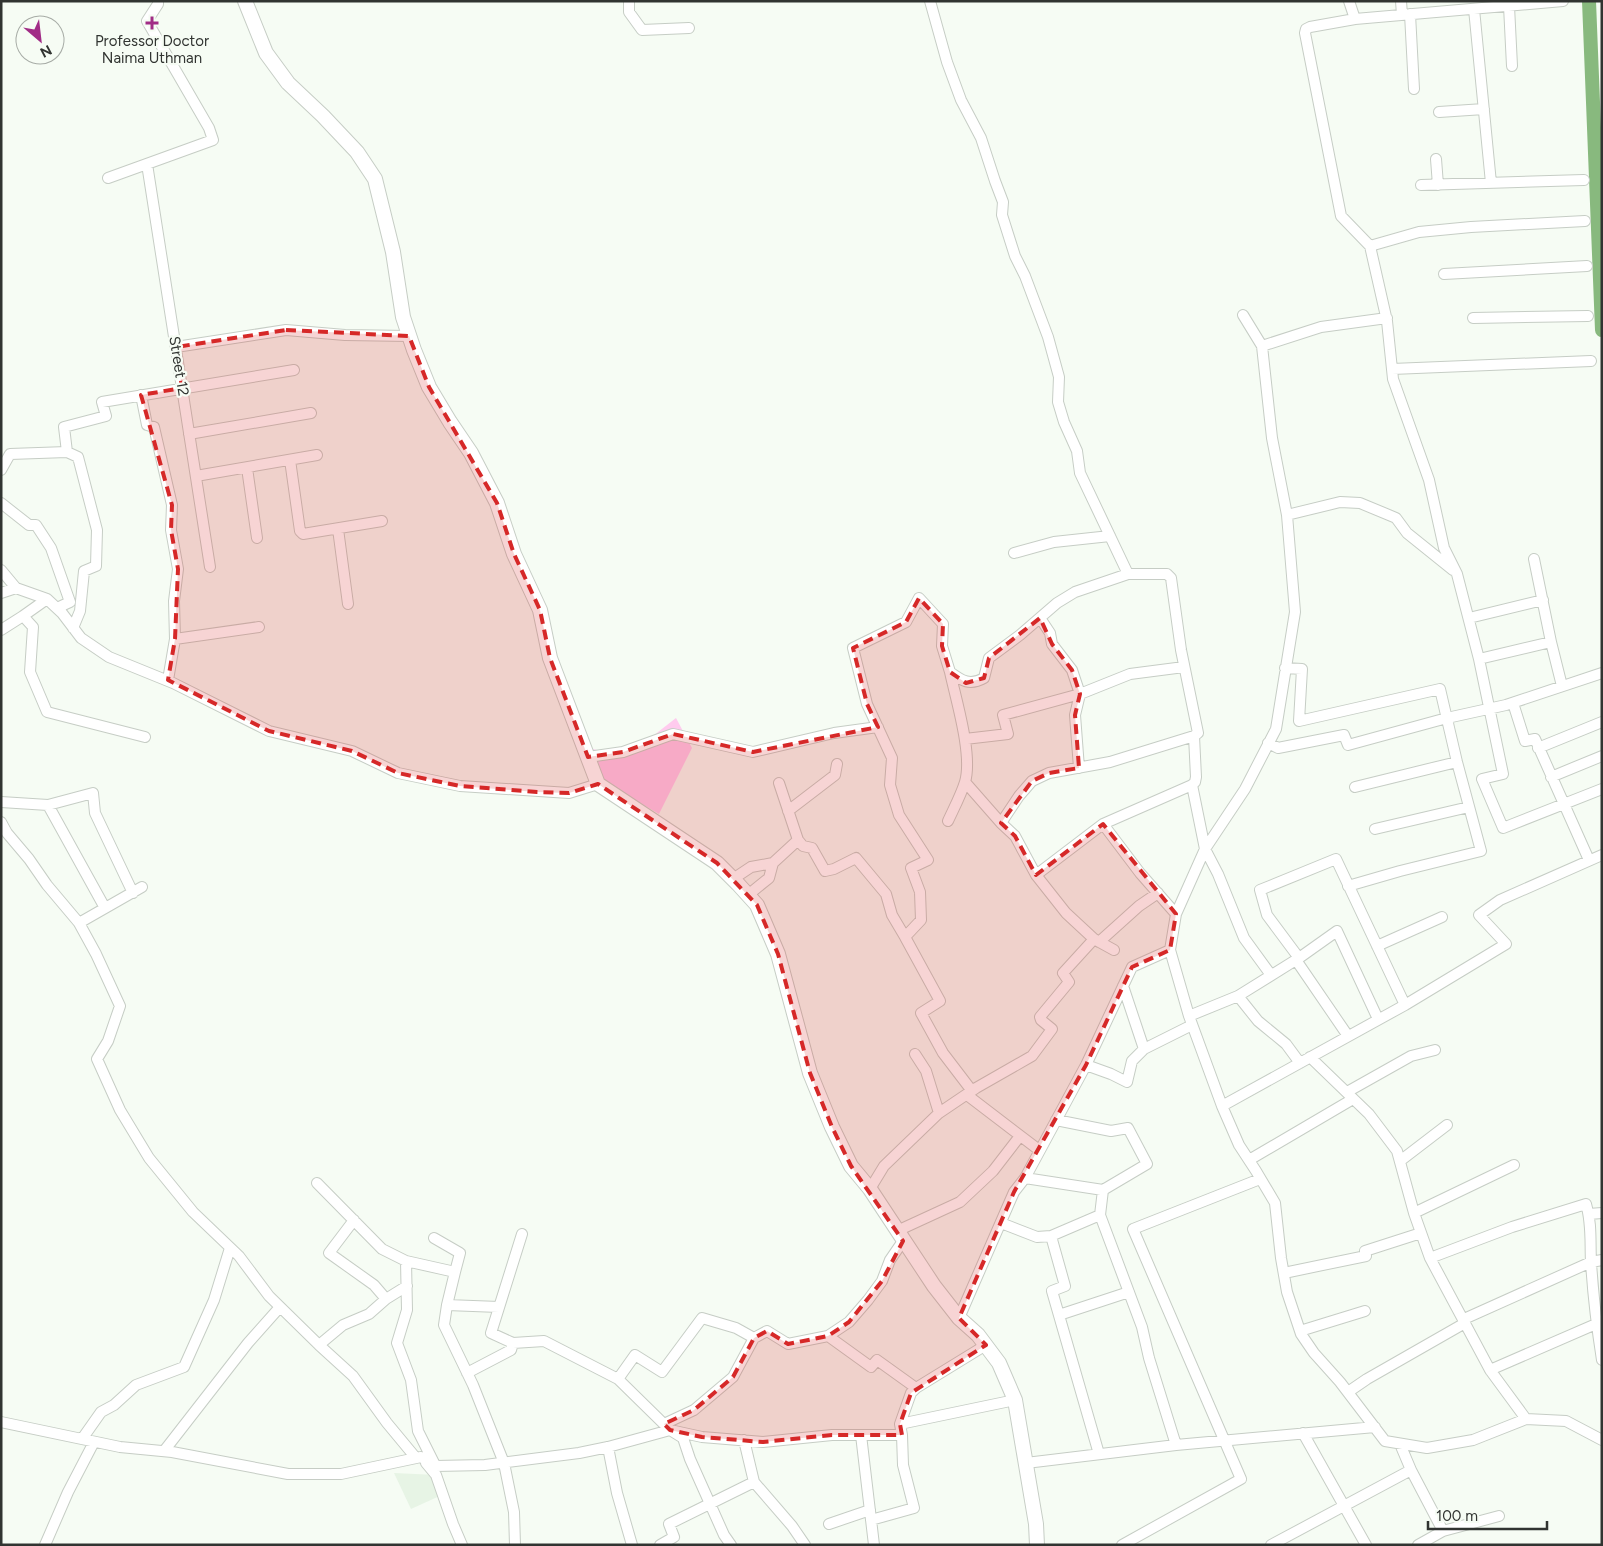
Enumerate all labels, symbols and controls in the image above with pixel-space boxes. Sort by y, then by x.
north arrow [15,15,65,65]
marker: Professor Doctor Naima Uthman [145,16,159,30]
place label: Professor Doctor Naima Uthman [95,32,209,67]
text: N [37,41,55,61]
street label: Street 12 [165,335,193,397]
scale bar [1428,1498,1547,1530]
text: 100 m [1436,1507,1478,1525]

